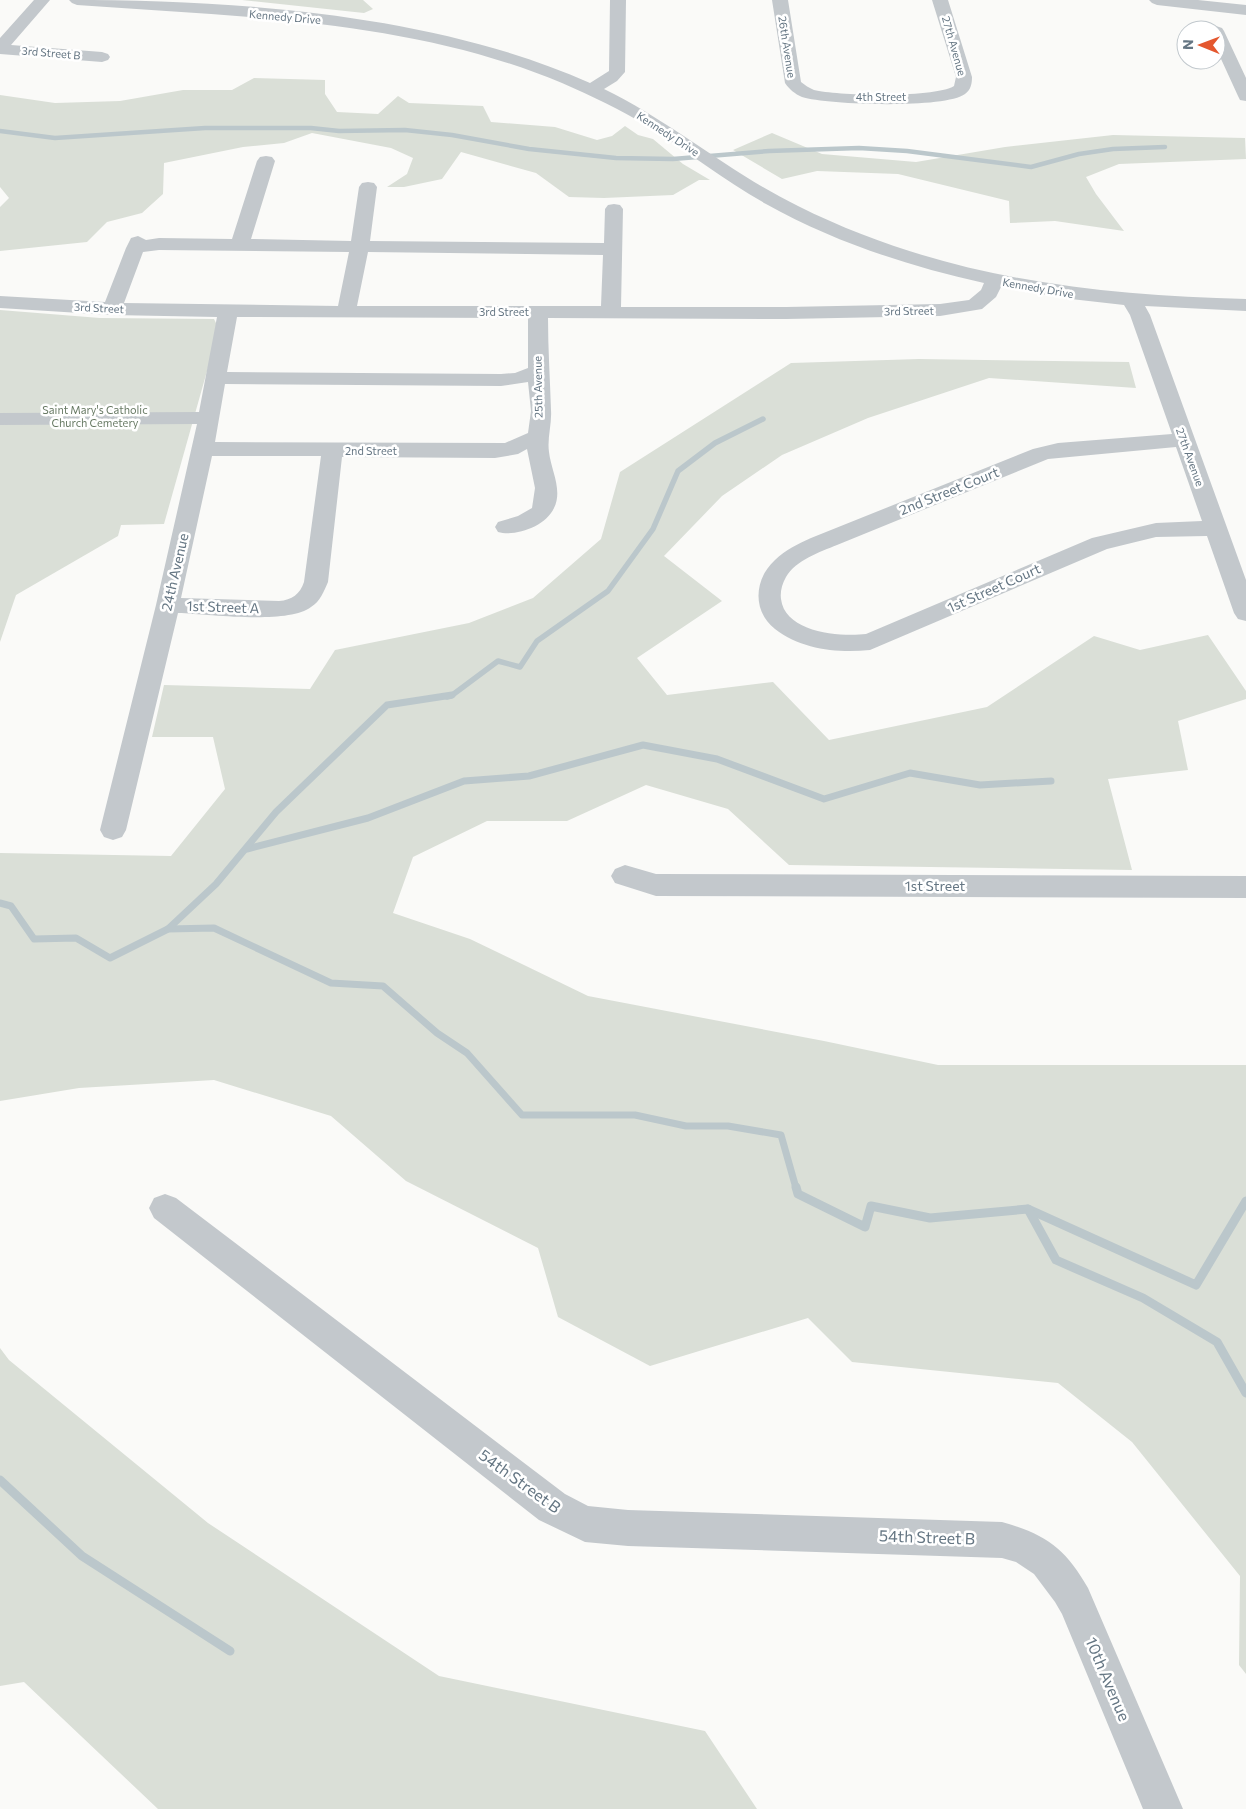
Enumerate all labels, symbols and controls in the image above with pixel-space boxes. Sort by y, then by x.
street label: Kennedy Drive [249,7,322,26]
street label: 26th Avenue [776,15,799,79]
street label: 27th Avenue [940,15,969,77]
north arrow [1176,20,1226,70]
text: N [1179,39,1196,50]
street label: 3rd Street B [21,43,81,62]
street label: 4th Street [856,90,907,103]
street label: Kennedy Drive [635,109,702,159]
street label: Kennedy Drive [1002,275,1075,300]
street label: 3rd Street [74,300,125,315]
street label: 3rd Street [884,304,935,317]
street label: 3rd Street [479,305,530,318]
street label: 25th Avenue [530,356,545,418]
park label: Saint Mary's Catholic Church Cemetery [42,403,148,429]
street label: 27th Avenue [1174,426,1207,488]
street label: 2nd Street [345,444,397,457]
street label: 2nd Street Court [897,463,1001,518]
street label: 24th Avenue [157,531,192,612]
street label: 1st Street Court [945,559,1043,616]
street label: 1st Street A [186,597,260,616]
street label: 1st Street [905,877,965,894]
street label: 54th Street B [476,1445,565,1517]
street label: 54th Street B [879,1525,975,1548]
street label: 10th Avenue [1082,1634,1135,1724]

